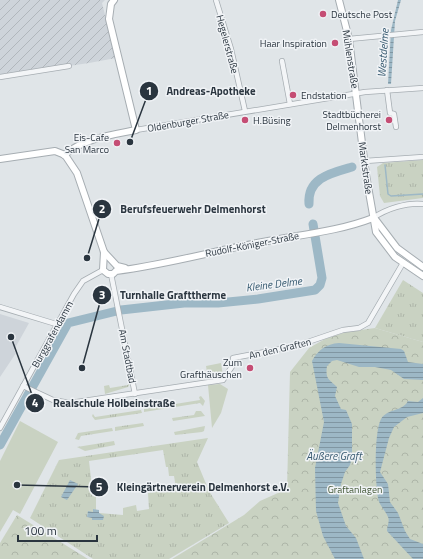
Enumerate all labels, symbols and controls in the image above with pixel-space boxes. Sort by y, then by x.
place label: Deutsche Post [331,7,393,22]
marker: Deutsche Post [318,9,328,19]
street label: Hegelerstraße [212,13,243,75]
water label: Westdelme [373,27,393,78]
street label: Mühlenstraße [338,29,363,90]
place label: Haar Inspiration [260,36,327,51]
marker: Haar Inspiration [330,38,340,48]
callout: Andreas-Apotheke [139,79,264,102]
text: 1 [146,81,152,100]
text: Andreas-Apotheke [166,83,256,99]
place label: Endstation [301,88,347,103]
marker: Endstation [288,90,298,100]
street label: Oldenburger Straße [146,107,230,136]
place label: Stadtbücherei Delmenhorst [322,107,381,134]
place label: H.Büsing [253,113,291,128]
marker: H.Büsing [240,115,250,125]
marker: Stadtbücherei Delmenhorst [384,115,394,125]
place label: Eis-Cafe San Marco [65,130,109,157]
marker: Eis-Cafe San Marco [112,138,122,148]
street label: Marktstraße [354,141,377,195]
callout: Berufsfeuerwehr Delmenhorst [92,198,273,221]
text: 2 [99,199,105,218]
text: Berufsfeuerwehr Delmenhorst [120,201,266,217]
street label: Rudolf-Königer-Straße [204,228,300,261]
water label: Kleine Delme [245,273,304,295]
callout: Turnhalle Grafttherme [92,283,234,306]
text: 3 [99,285,105,304]
text: Turnhalle Grafttherme [120,287,226,303]
street label: Burggrafendamm [28,298,77,370]
street label: Am Stadtbad [115,328,140,384]
street label: An den Graften [248,334,313,363]
place label: Zum Grafthäuschen [180,355,242,382]
marker: Zum Grafthäuschen [245,363,255,373]
callout: Realschule Holbeinstraße [25,391,183,414]
text: 4 [32,393,39,412]
text: Realschule Holbeinstraße [53,395,175,411]
water label: Äußere Graft [306,448,363,464]
callout: Kleingärtnerverein Delmenhorst e.V. [89,476,297,499]
text: 5 [96,477,103,496]
text: Kleingärtnerverein Delmenhorst e.V. [117,479,289,495]
park label: Graftanlagen [328,482,382,497]
scale bar [18,517,97,543]
text: 100 m [24,521,57,540]

